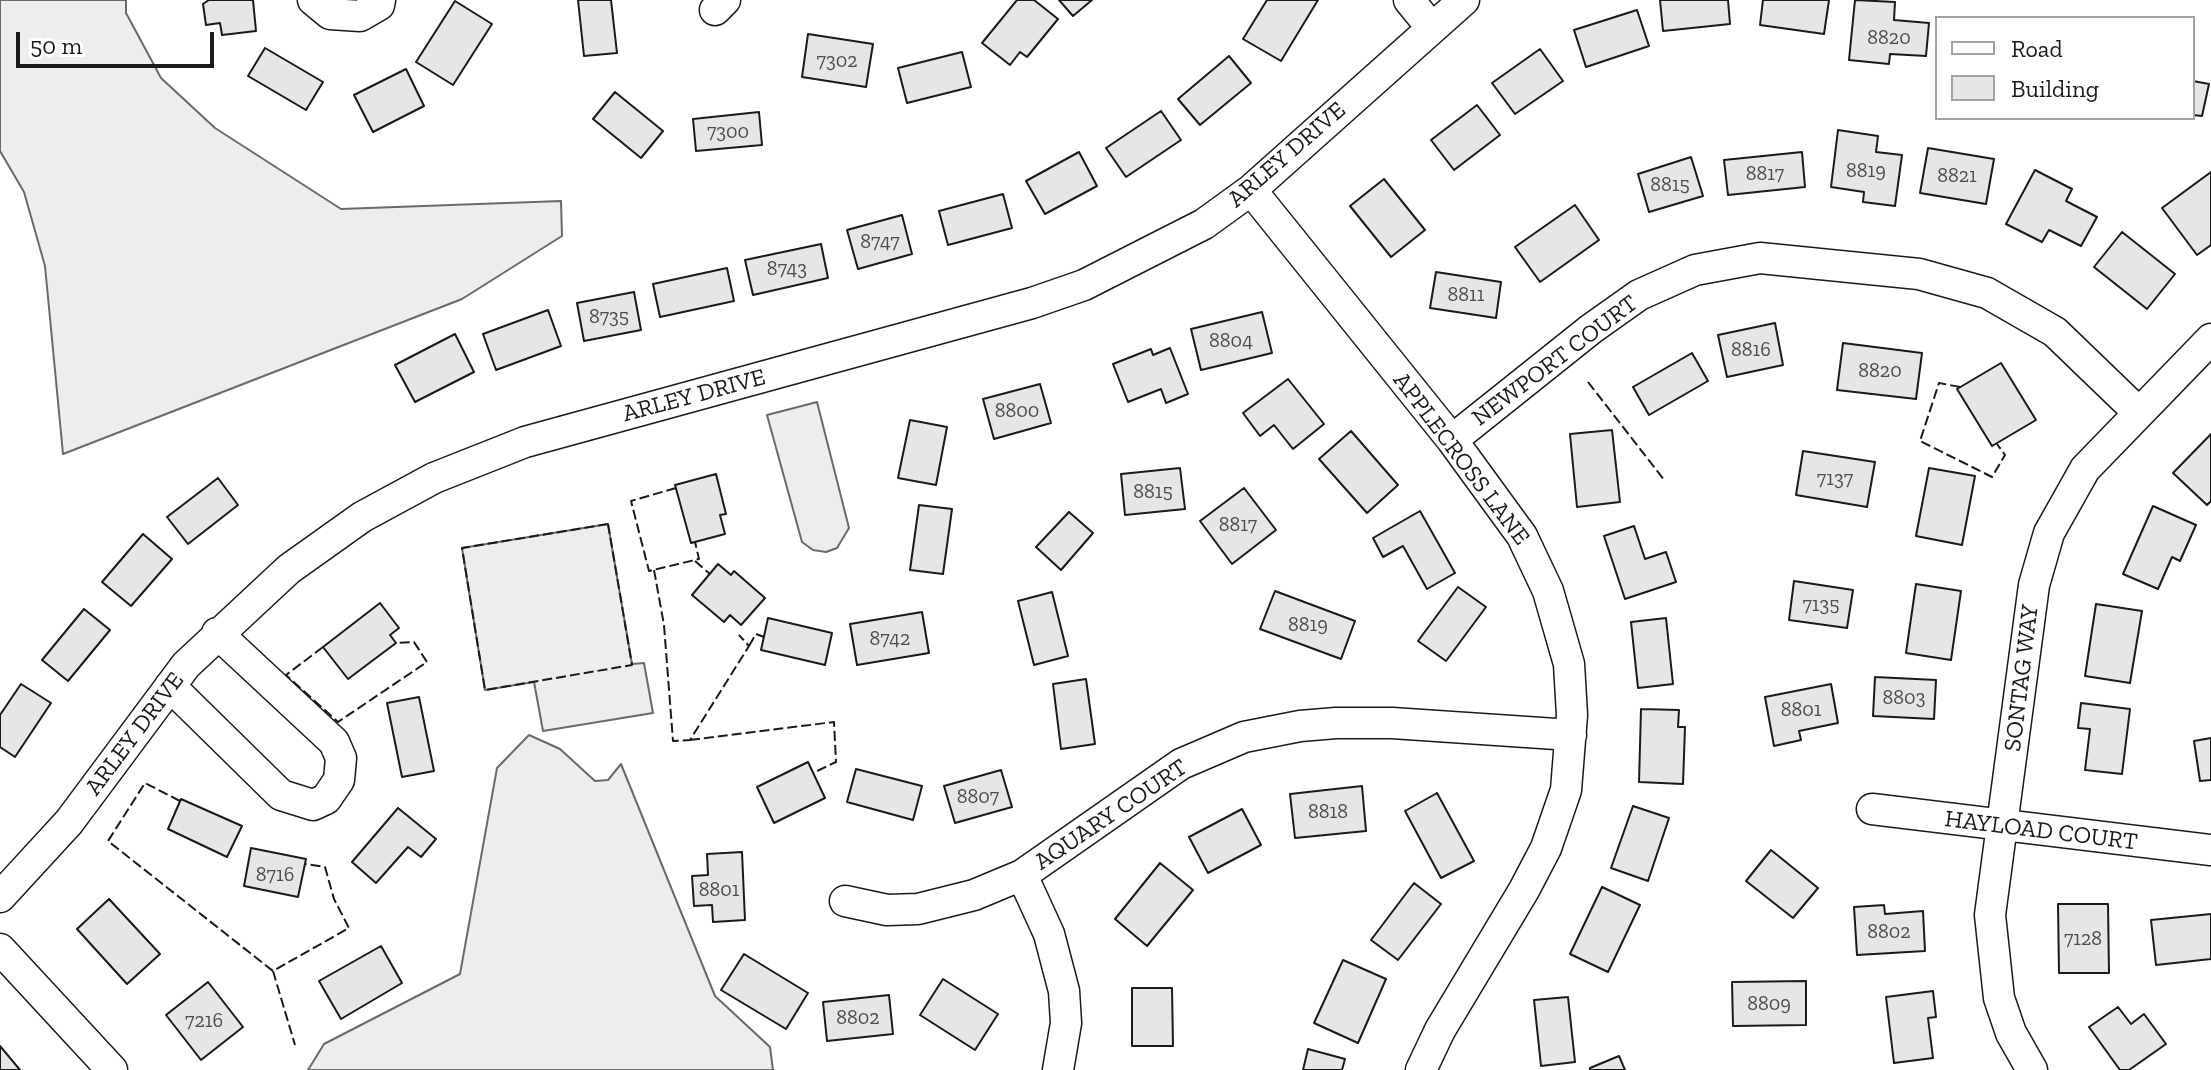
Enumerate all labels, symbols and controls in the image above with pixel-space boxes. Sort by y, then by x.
scale bar [20,16,218,66]
legend [1935,16,2195,120]
house number: 8820 [1867,26,1911,50]
text: 50 m [30,31,82,60]
text: Road [2011,34,2063,63]
house number: 7302 [816,49,858,73]
text: Building [2011,74,2099,103]
street label: ARLEY DRIVE [1222,96,1352,214]
house number: 7300 [707,120,749,144]
house number: 8819 [1846,159,1886,183]
house number: 8817 [1746,162,1784,186]
house number: 8821 [1937,164,1977,188]
house number: 8815 [1650,173,1690,197]
house number: 8747 [860,230,900,254]
house number: 8743 [767,257,807,281]
house number: 8811 [1448,283,1484,307]
street label: NEWPORT COURT [1467,289,1643,433]
house number: 8735 [589,305,629,329]
house number: 8804 [1209,329,1253,353]
house number: 8816 [1731,338,1771,362]
house number: 8820 [1858,359,1902,383]
street label: ARLEY DRIVE [619,363,769,429]
street label: APPLECROSS LANE [1387,367,1535,551]
house number: 8800 [995,399,1039,423]
house number: 7137 [1817,467,1853,491]
house number: 8815 [1133,480,1173,504]
house number: 8817 [1219,513,1257,537]
house number: 7135 [1802,593,1840,617]
street label: SONTAG WAY [1999,603,2045,753]
house number: 8819 [1288,613,1328,637]
house number: 8742 [870,627,910,651]
street label: ARLEY DRIVE [79,667,191,801]
house number: 8803 [1883,686,1925,710]
house number: 8801 [1781,698,1821,722]
street label: AQUARY COURT [1029,753,1193,877]
house number: 8807 [957,785,999,809]
house number: 8818 [1308,800,1348,824]
street label: HAYLOAD COURT [1943,805,2139,857]
house number: 8716 [256,863,294,887]
house number: 8801 [699,878,739,902]
house number: 8802 [1867,920,1911,944]
house number: 7128 [2064,927,2102,951]
house number: 8809 [1747,992,1791,1016]
house number: 8802 [836,1006,880,1030]
house number: 7216 [185,1009,223,1033]

